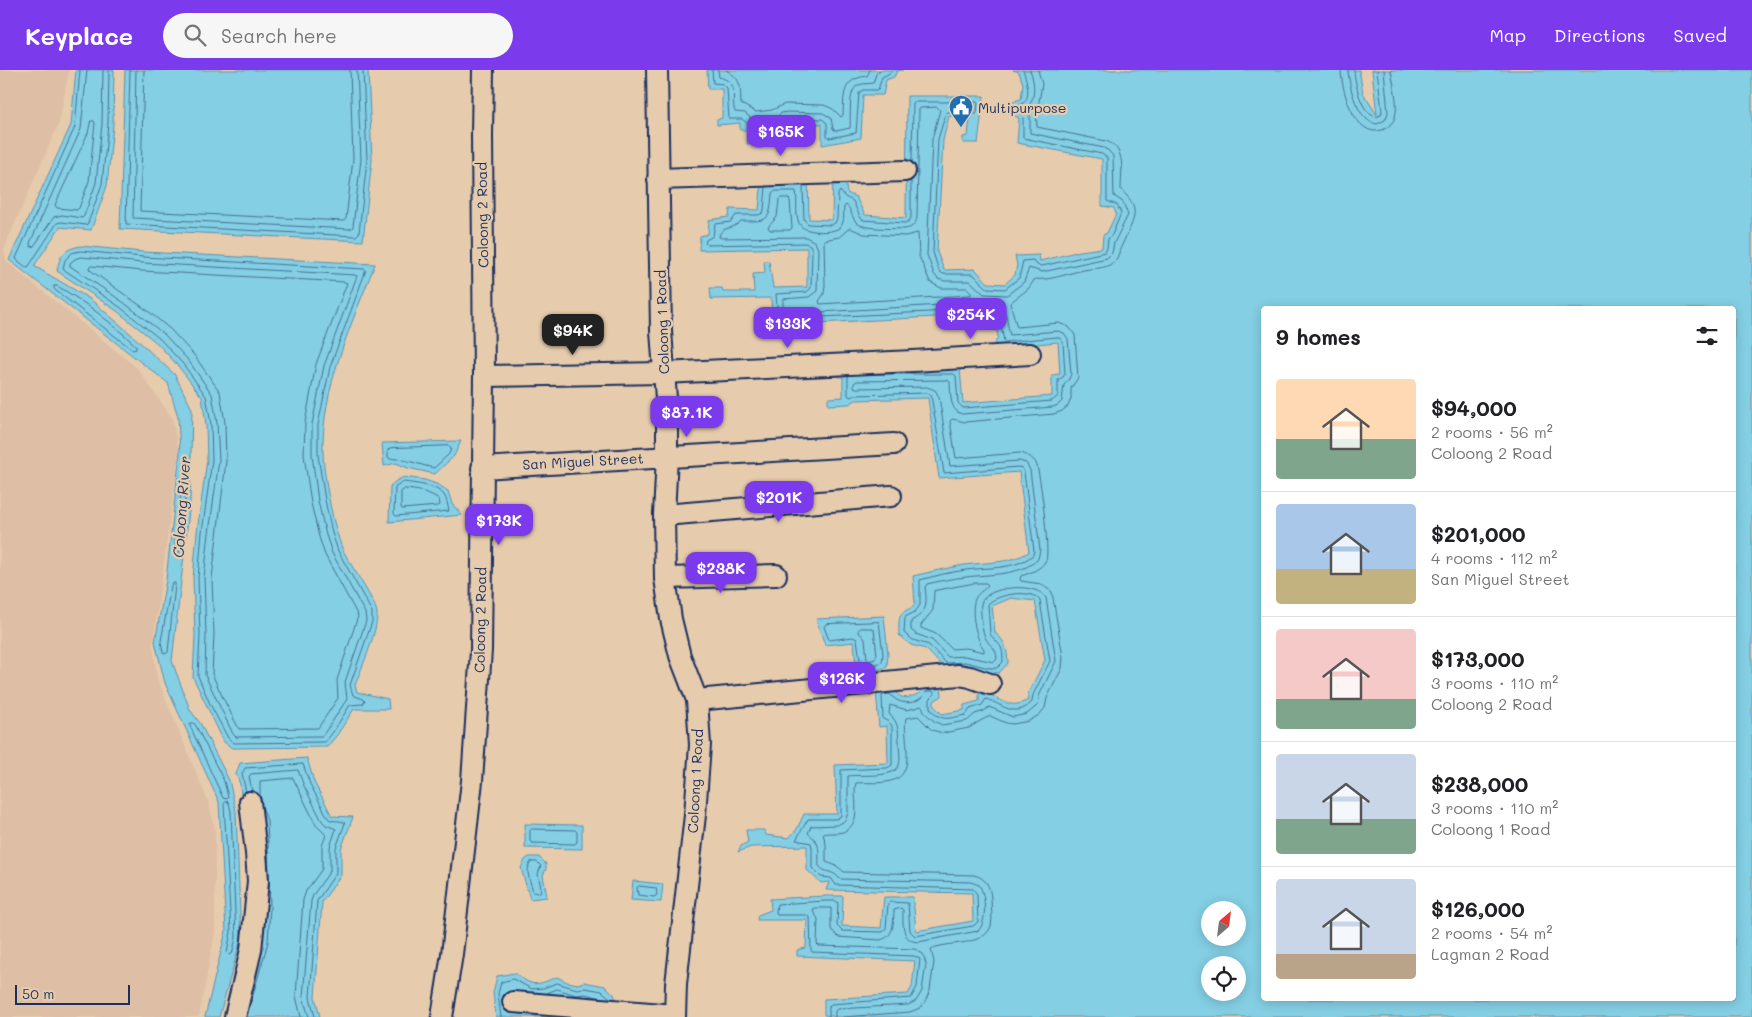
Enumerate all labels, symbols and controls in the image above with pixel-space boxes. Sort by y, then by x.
search box [163,13,513,58]
text: Keyplace [25,20,133,51]
icon: search [181,21,209,49]
text: Search here [221,23,337,48]
text: Map [1489,23,1526,47]
text: Directions [1554,23,1646,47]
text: Saved [1674,23,1727,47]
public building icon: Multipurpose [948,94,974,128]
place label: Multipurpose [978,98,1067,117]
pin: $165K [746,114,816,157]
text: $165K [758,120,804,141]
street label: Coloong 2 Road [472,162,492,268]
street label: Coloong 1 Road [651,269,673,374]
pin: $254K [936,298,1006,340]
text: $254K [947,303,995,324]
pin: $133K [753,306,823,349]
text: $133K [765,312,811,333]
pin: $94K [543,314,603,356]
text: $94K [553,319,593,340]
icon: filters [1693,322,1721,350]
text: 9 homes [1276,323,1361,350]
text: $94,000 [1431,394,1517,421]
pin: $87.1K [646,396,728,438]
icon: home [1316,399,1376,459]
text: $87.1K [661,401,713,422]
text: 2 rooms · 56 m² [1431,421,1553,442]
text: Coloong 2 Road [1431,442,1552,463]
street label: San Miguel Street [522,448,644,474]
water label: Coloong River [167,455,195,559]
pin: $201K [744,480,814,523]
text: $201K [756,486,802,507]
pin: $173K [464,504,534,546]
text: $173K [476,509,522,530]
text: $201,000 [1431,520,1525,547]
icon: home [1316,524,1376,584]
text: 4 rooms · 112 m² [1431,547,1557,568]
pin: $238K [686,552,756,594]
text: $238K [697,557,745,578]
street label: Coloong 2 Road [470,567,490,673]
text: San Miguel Street [1431,568,1570,589]
text: $173,000 [1431,645,1525,672]
icon: home [1316,649,1376,709]
pin: $126K [807,662,877,704]
text: $126K [819,667,865,688]
text: 3 rooms · 110 m² [1431,672,1558,693]
text: Coloong 2 Road [1431,693,1552,714]
street label: Coloong 1 Road [683,728,707,834]
text: $238,000 [1431,770,1528,797]
icon: home [1316,774,1376,834]
text: 3 rooms · 110 m² [1431,797,1558,818]
text: Coloong 1 Road [1431,818,1550,839]
text: $126,000 [1431,895,1525,922]
icon: home [1316,899,1376,959]
north arrow [1201,901,1246,946]
map controls [1201,901,1246,1001]
text: 2 rooms · 54 m² [1431,922,1552,943]
text: Lagman 2 Road [1431,943,1549,964]
button: locate [1201,956,1246,1001]
scale bar [15,982,130,1005]
text: 50 m [22,984,54,1003]

